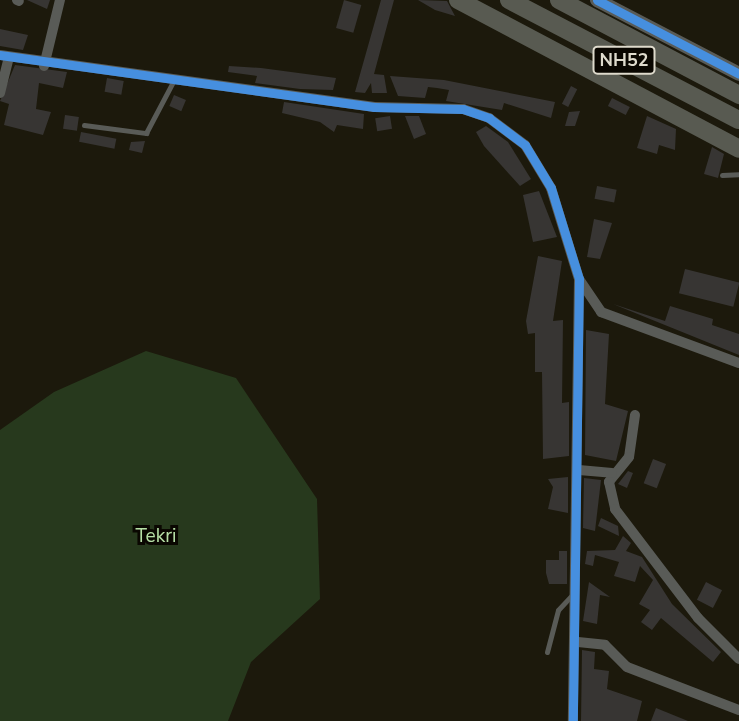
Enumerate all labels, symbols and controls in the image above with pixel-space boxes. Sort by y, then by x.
road number: NH52 [592,46,656,74]
park label: Tekri [136,526,176,548]

